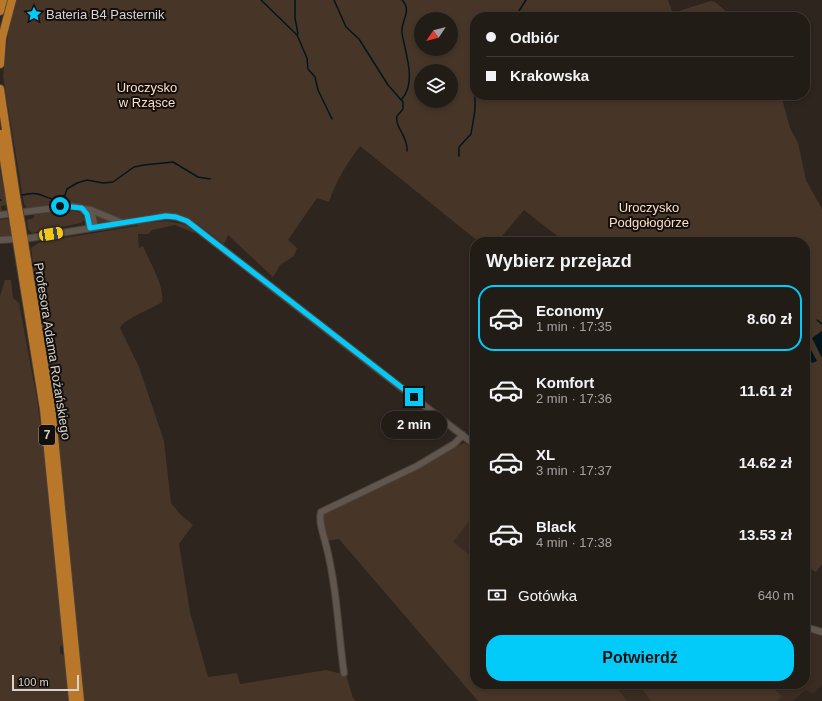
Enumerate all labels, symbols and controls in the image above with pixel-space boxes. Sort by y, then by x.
place icon: Bateria B4 Pasternik [25,5,43,23]
place label: Bateria B4 Pasternik [46,7,165,22]
north arrow [414,12,458,56]
map controls [414,12,458,108]
text: Odbiór [510,29,559,46]
button: layers [414,64,458,108]
text: Krakowska [510,67,589,84]
park label: Uroczysko w Rząsce [117,80,177,110]
route start [51,197,69,215]
park label: Uroczysko Podgołogórze [609,200,689,230]
car [38,226,64,242]
text: Wybierz przejazd [486,251,632,271]
street label: Profesora Adama Rożańskiego [31,261,74,441]
icon: car [488,300,524,336]
text: Economy [536,302,604,319]
text: 8.60 zł [747,310,792,327]
text: 1 min · 17:35 [536,319,612,334]
icon: car [488,372,524,408]
text: Komfort [536,374,594,391]
text: 11.61 zł [739,382,792,399]
route end [405,388,423,406]
text: 2 min · 17:36 [536,391,612,406]
callout: 2 min [381,411,447,439]
text: 2 min [397,417,431,432]
road number: 7 [39,425,55,445]
icon: car [488,444,524,480]
text: XL [536,446,555,463]
text: 14.62 zł [739,454,792,471]
text: 3 min · 17:37 [536,463,612,478]
icon: car [488,516,524,552]
text: Black [536,518,576,535]
text: 13.53 zł [739,526,792,543]
text: 4 min · 17:38 [536,535,612,550]
icon: cash [486,584,508,606]
text: Gotówka [518,587,577,604]
text: 640 m [758,588,794,603]
button: Potwierdź [486,635,794,681]
scale bar [12,673,79,692]
text: 100 m [18,676,49,688]

